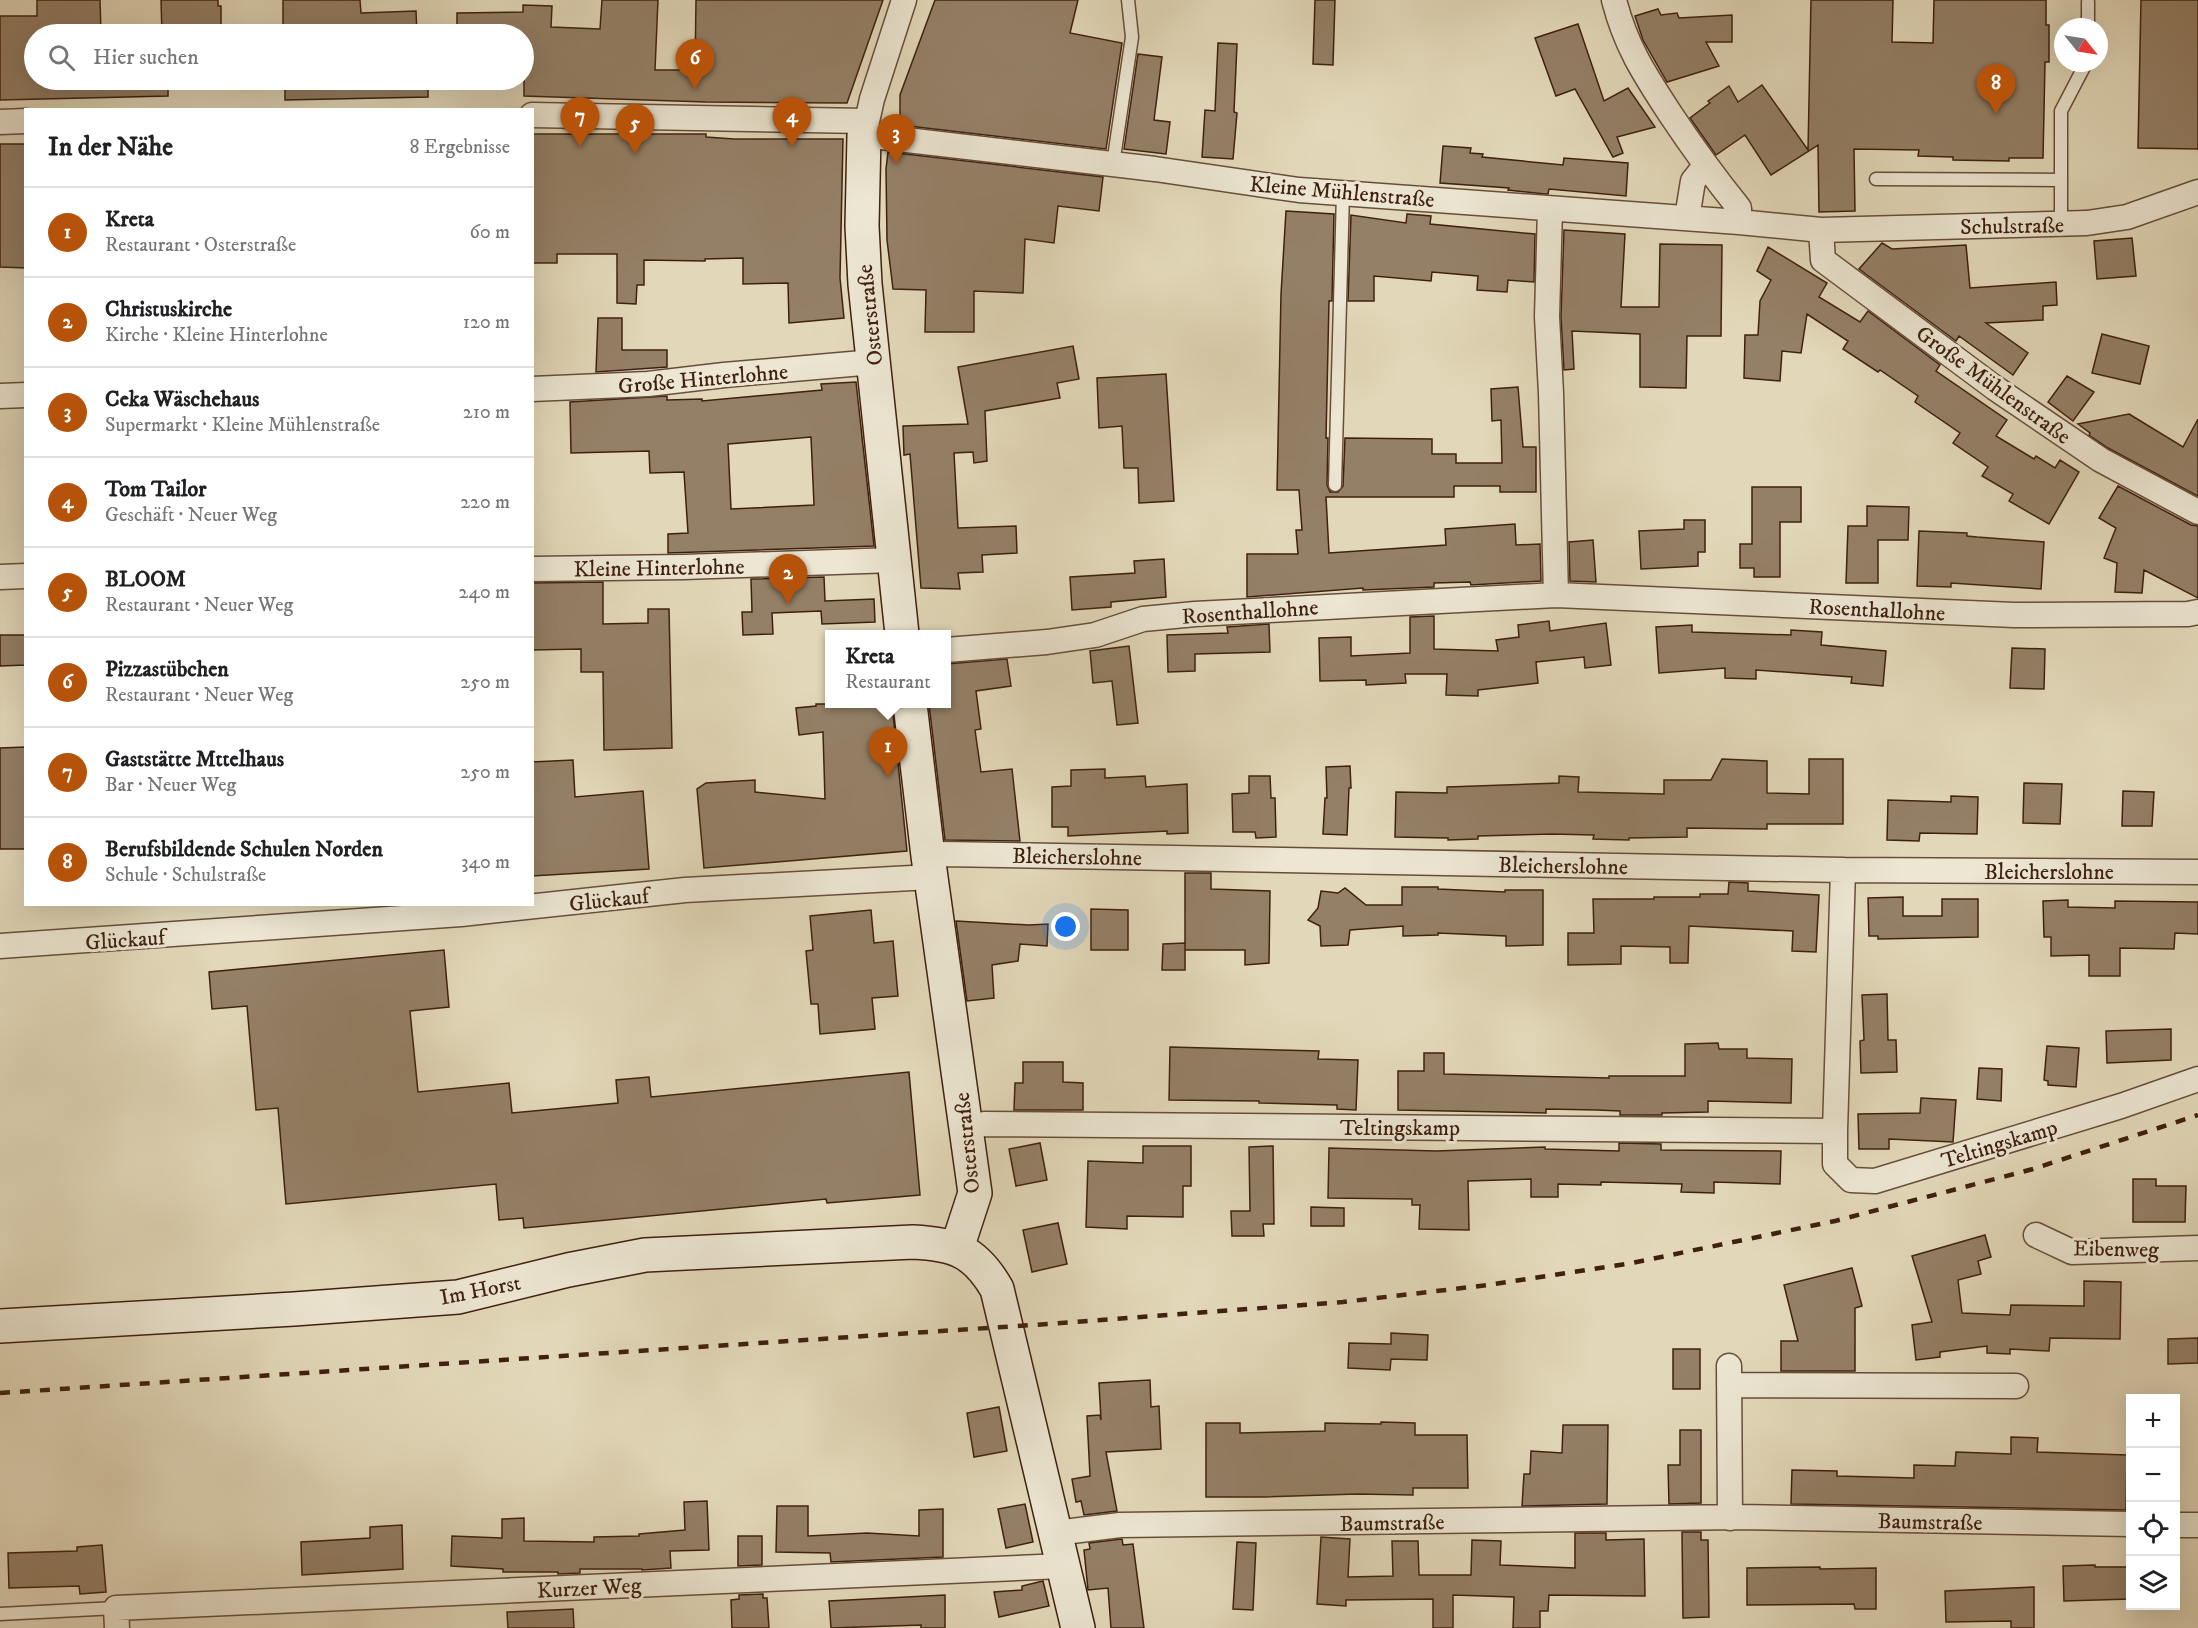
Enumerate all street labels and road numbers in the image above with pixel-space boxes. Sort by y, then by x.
street label: Kleine Mühlenstraße [1248,171,1435,214]
street label: Schulstraße [1960,212,2064,241]
street label: Osterstraße [852,263,889,367]
street label: Große Mühlenstraße [1910,320,2076,450]
street label: Große Hinterlohne [617,359,789,400]
street label: Kleine Hinterlohne [573,554,745,583]
street label: Rosenthallohne [1808,593,1946,628]
street label: Rosenthallohne [1181,594,1319,631]
street label: Bleicherslohne [1012,843,1142,872]
street label: Bleicherslohne [1498,852,1628,881]
street label: Bleicherslohne [1984,859,2114,886]
street label: Glückauf [568,882,654,918]
street label: Glückauf [84,924,170,957]
street label: Osterstraße [949,1091,986,1195]
street label: Teltingskamp [1938,1114,2061,1175]
street label: Teltingskamp [1340,1115,1460,1142]
street label: Eibenweg [2073,1235,2159,1264]
street label: Im Horst [438,1269,523,1312]
street label: Baumstraße [1877,1508,1983,1537]
street label: Baumstraße [1339,1509,1445,1538]
street label: Kurzer Weg [536,1572,642,1605]

